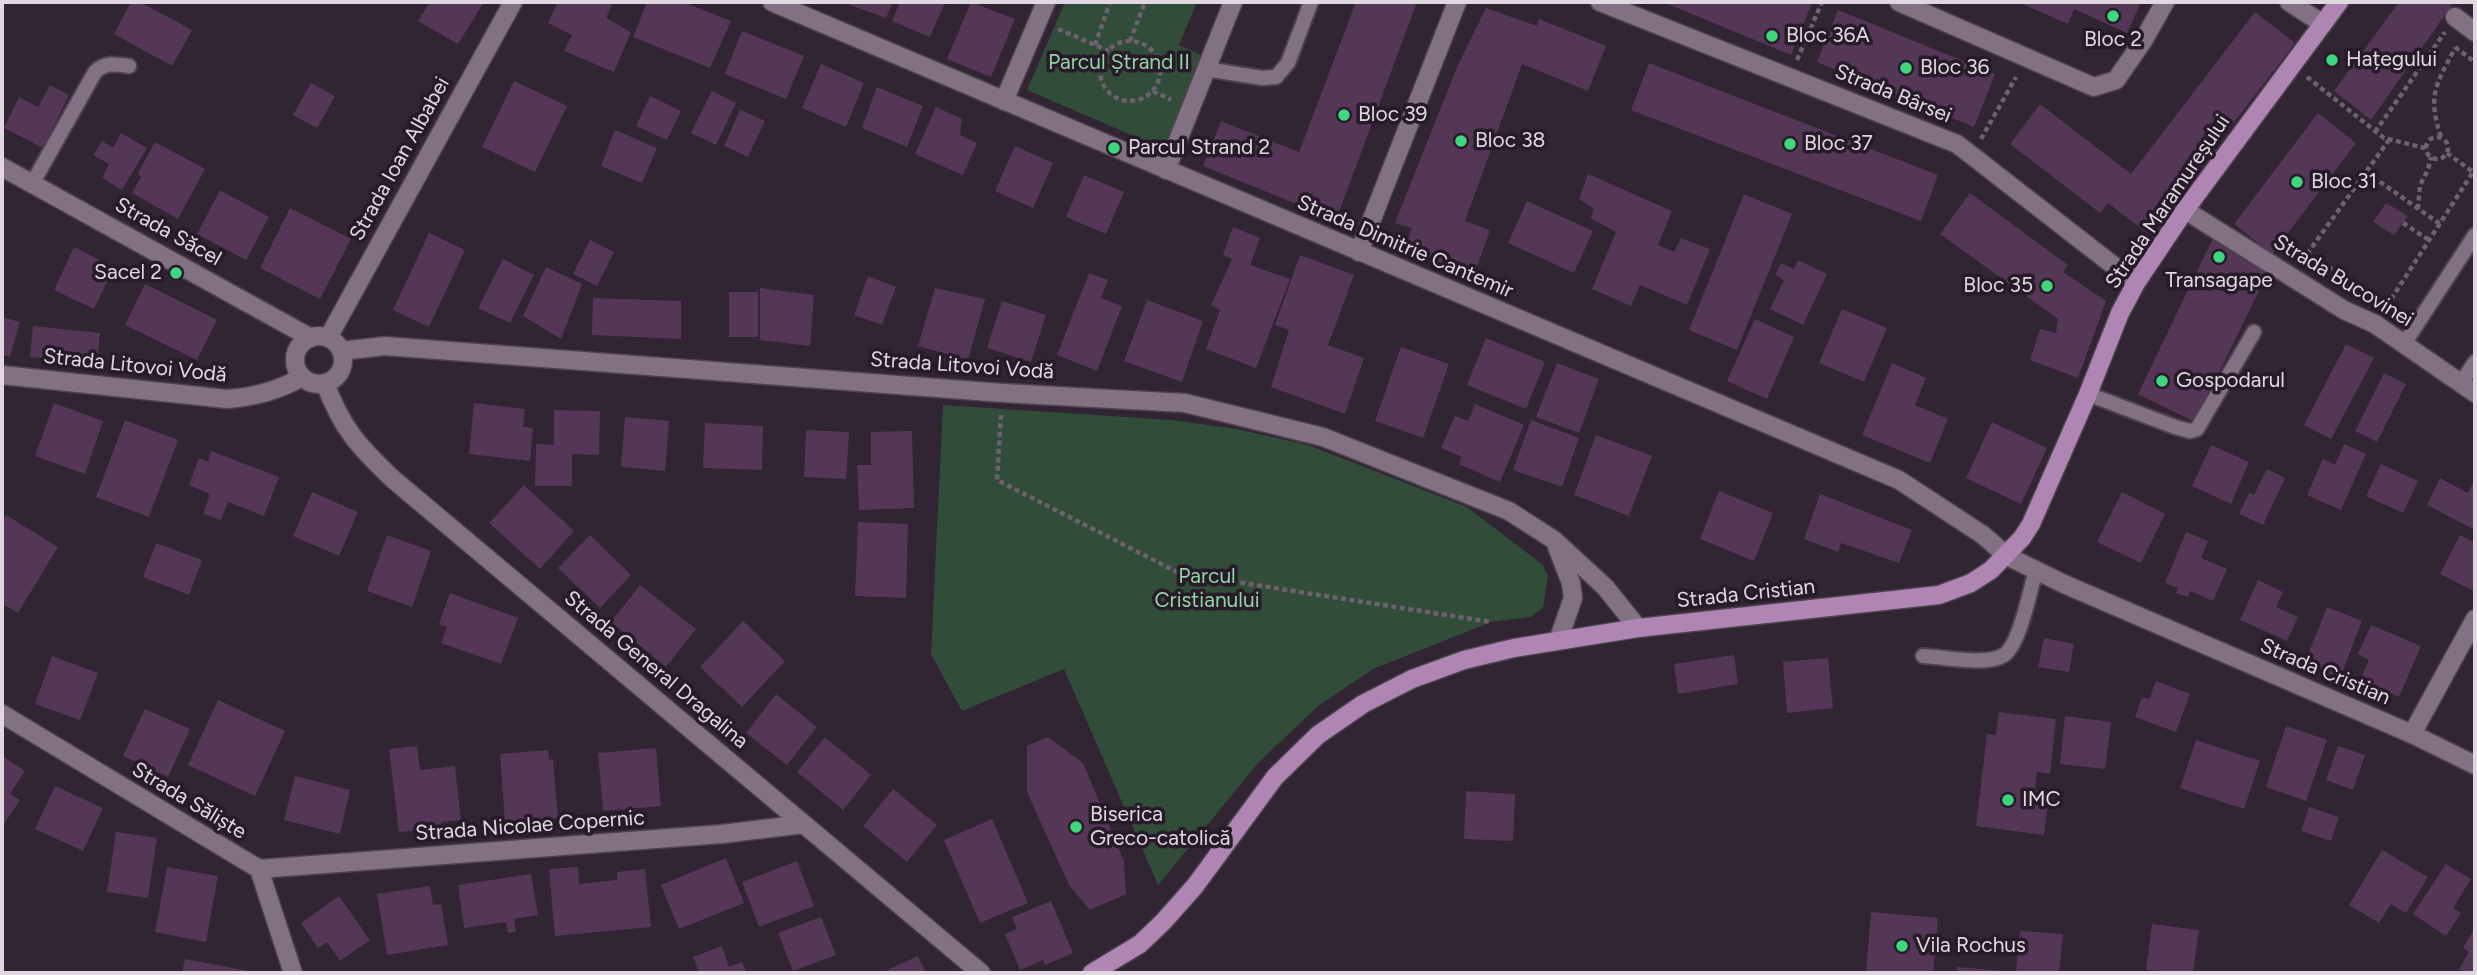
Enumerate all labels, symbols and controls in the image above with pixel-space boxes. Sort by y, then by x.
marker: Bloc 2 [2105,8,2121,24]
place label: Bloc 36A [1786,23,1870,49]
place label: Bloc 2 [2084,27,2142,53]
marker: Bloc 36A [1764,28,1780,44]
place label: Hațegului [2346,47,2437,73]
park label: Parcul Ștrand II [1048,50,1190,76]
marker: Hațegului [2324,52,2340,68]
place label: Bloc 36 [1920,55,1989,81]
street label: Strada Bârsei [1831,59,1955,129]
marker: Bloc 36 [1898,60,1914,76]
street label: Strada Ioan Albabei [345,73,455,245]
place label: Bloc 39 [1358,102,1427,128]
marker: Bloc 39 [1336,107,1352,123]
street label: Strada Maramureșului [2100,110,2236,294]
place label: Bloc 38 [1475,128,1545,154]
place label: Bloc 37 [1804,131,1873,157]
marker: Bloc 38 [1453,133,1469,149]
place label: Parcul Strand 2 [1128,135,1270,161]
marker: Bloc 37 [1782,136,1798,152]
marker: Parcul Strand 2 [1106,140,1122,156]
place label: Bloc 31 [2311,169,2377,195]
marker: Bloc 31 [2289,174,2305,190]
street label: Strada Dimitrie Cantemir [1293,190,1517,304]
street label: Strada Săcel [110,192,226,272]
street label: Strada Bucovinei [2269,229,2417,333]
marker: Transagape [2211,249,2227,265]
place label: Sacel 2 [94,260,162,286]
marker: Sacel 2 [168,265,184,281]
place label: Transagape [2165,268,2273,294]
place label: Bloc 35 [1963,273,2033,299]
marker: Bloc 35 [2039,278,2055,294]
street label: Strada Litovoi Vodă [42,344,228,388]
street label: Strada Litovoi Vodă [869,347,1055,385]
place label: Gospodarul [2176,368,2285,394]
marker: Gospodarul [2154,373,2170,389]
park label: Parcul Cristianului [1154,564,1260,614]
street label: Strada Cristian [1676,574,1816,614]
street label: Strada General Dragalina [559,586,753,754]
street label: Strada Cristian [2256,633,2394,711]
street label: Strada Săliște [127,757,251,845]
place label: IMC [2022,787,2061,813]
marker: IMC [2000,792,2016,808]
place label: Biserica Greco-catolică [1090,802,1231,852]
street label: Strada Nicolae Copernic [415,805,645,847]
marker: Biserica Greco-catolică [1068,819,1084,835]
place label: Vila Rochus [1916,933,2026,959]
marker: Vila Rochus [1894,938,1910,954]

